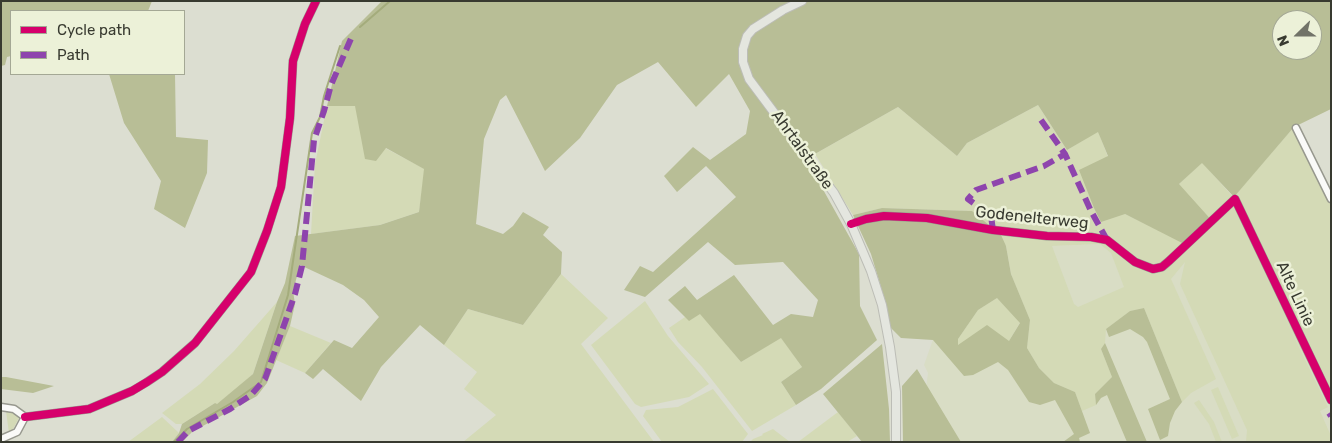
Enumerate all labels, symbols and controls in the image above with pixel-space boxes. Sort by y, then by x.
legend [10,10,185,75]
north arrow [1272,10,1322,60]
text: Cycle path [57,21,131,39]
text: N [1274,33,1293,48]
text: Path [57,46,90,64]
street label: Ahrtalstraße [767,107,837,193]
street label: Godenelterweg [975,203,1089,233]
street label: Alte Linie [1272,259,1318,329]

